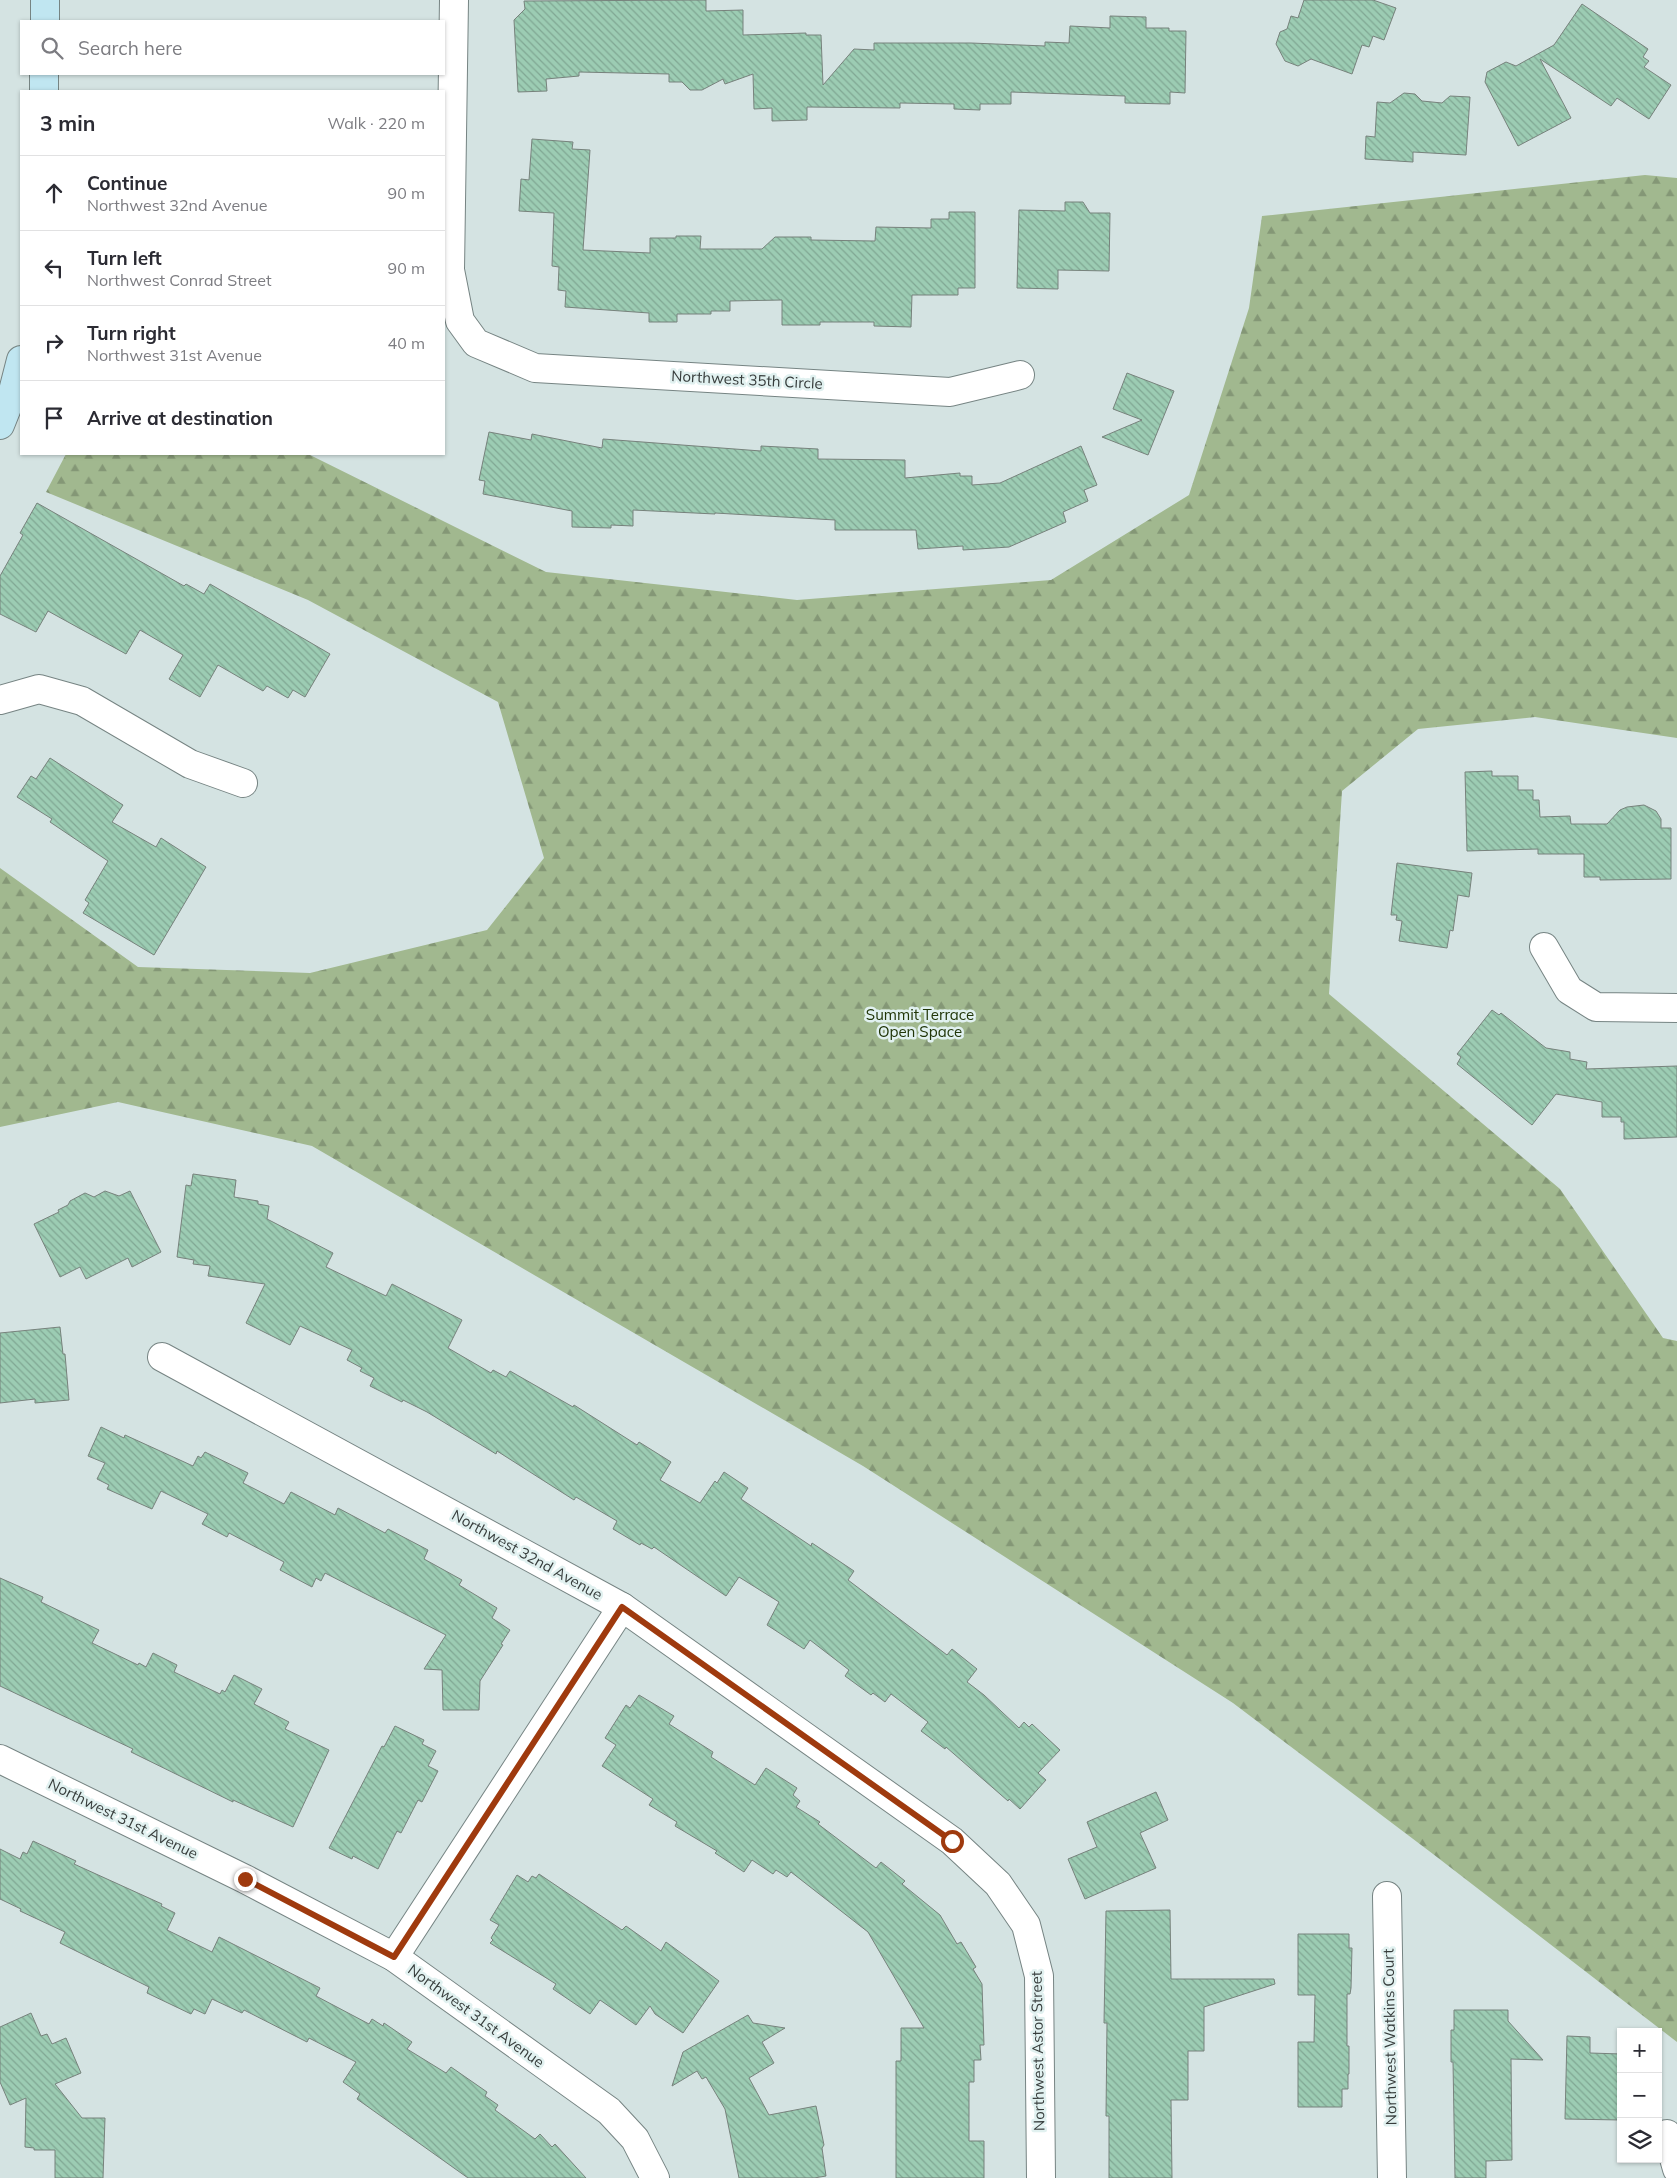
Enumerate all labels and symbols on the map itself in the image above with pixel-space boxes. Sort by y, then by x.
street label: Northwest 35th Circle [671,366,823,393]
park label: Summit Terrace Open Space [866,1005,974,1041]
street label: Northwest 32nd Avenue [449,1505,606,1604]
street label: Northwest 31st Avenue [45,1774,201,1863]
route start [941,1830,964,1853]
route end [234,1868,257,1891]
street label: Northwest Watkins Court [1378,1948,1401,2126]
street label: Northwest 31st Avenue [404,1960,548,2071]
street label: Northwest Astor Street [1027,1971,1048,2131]

